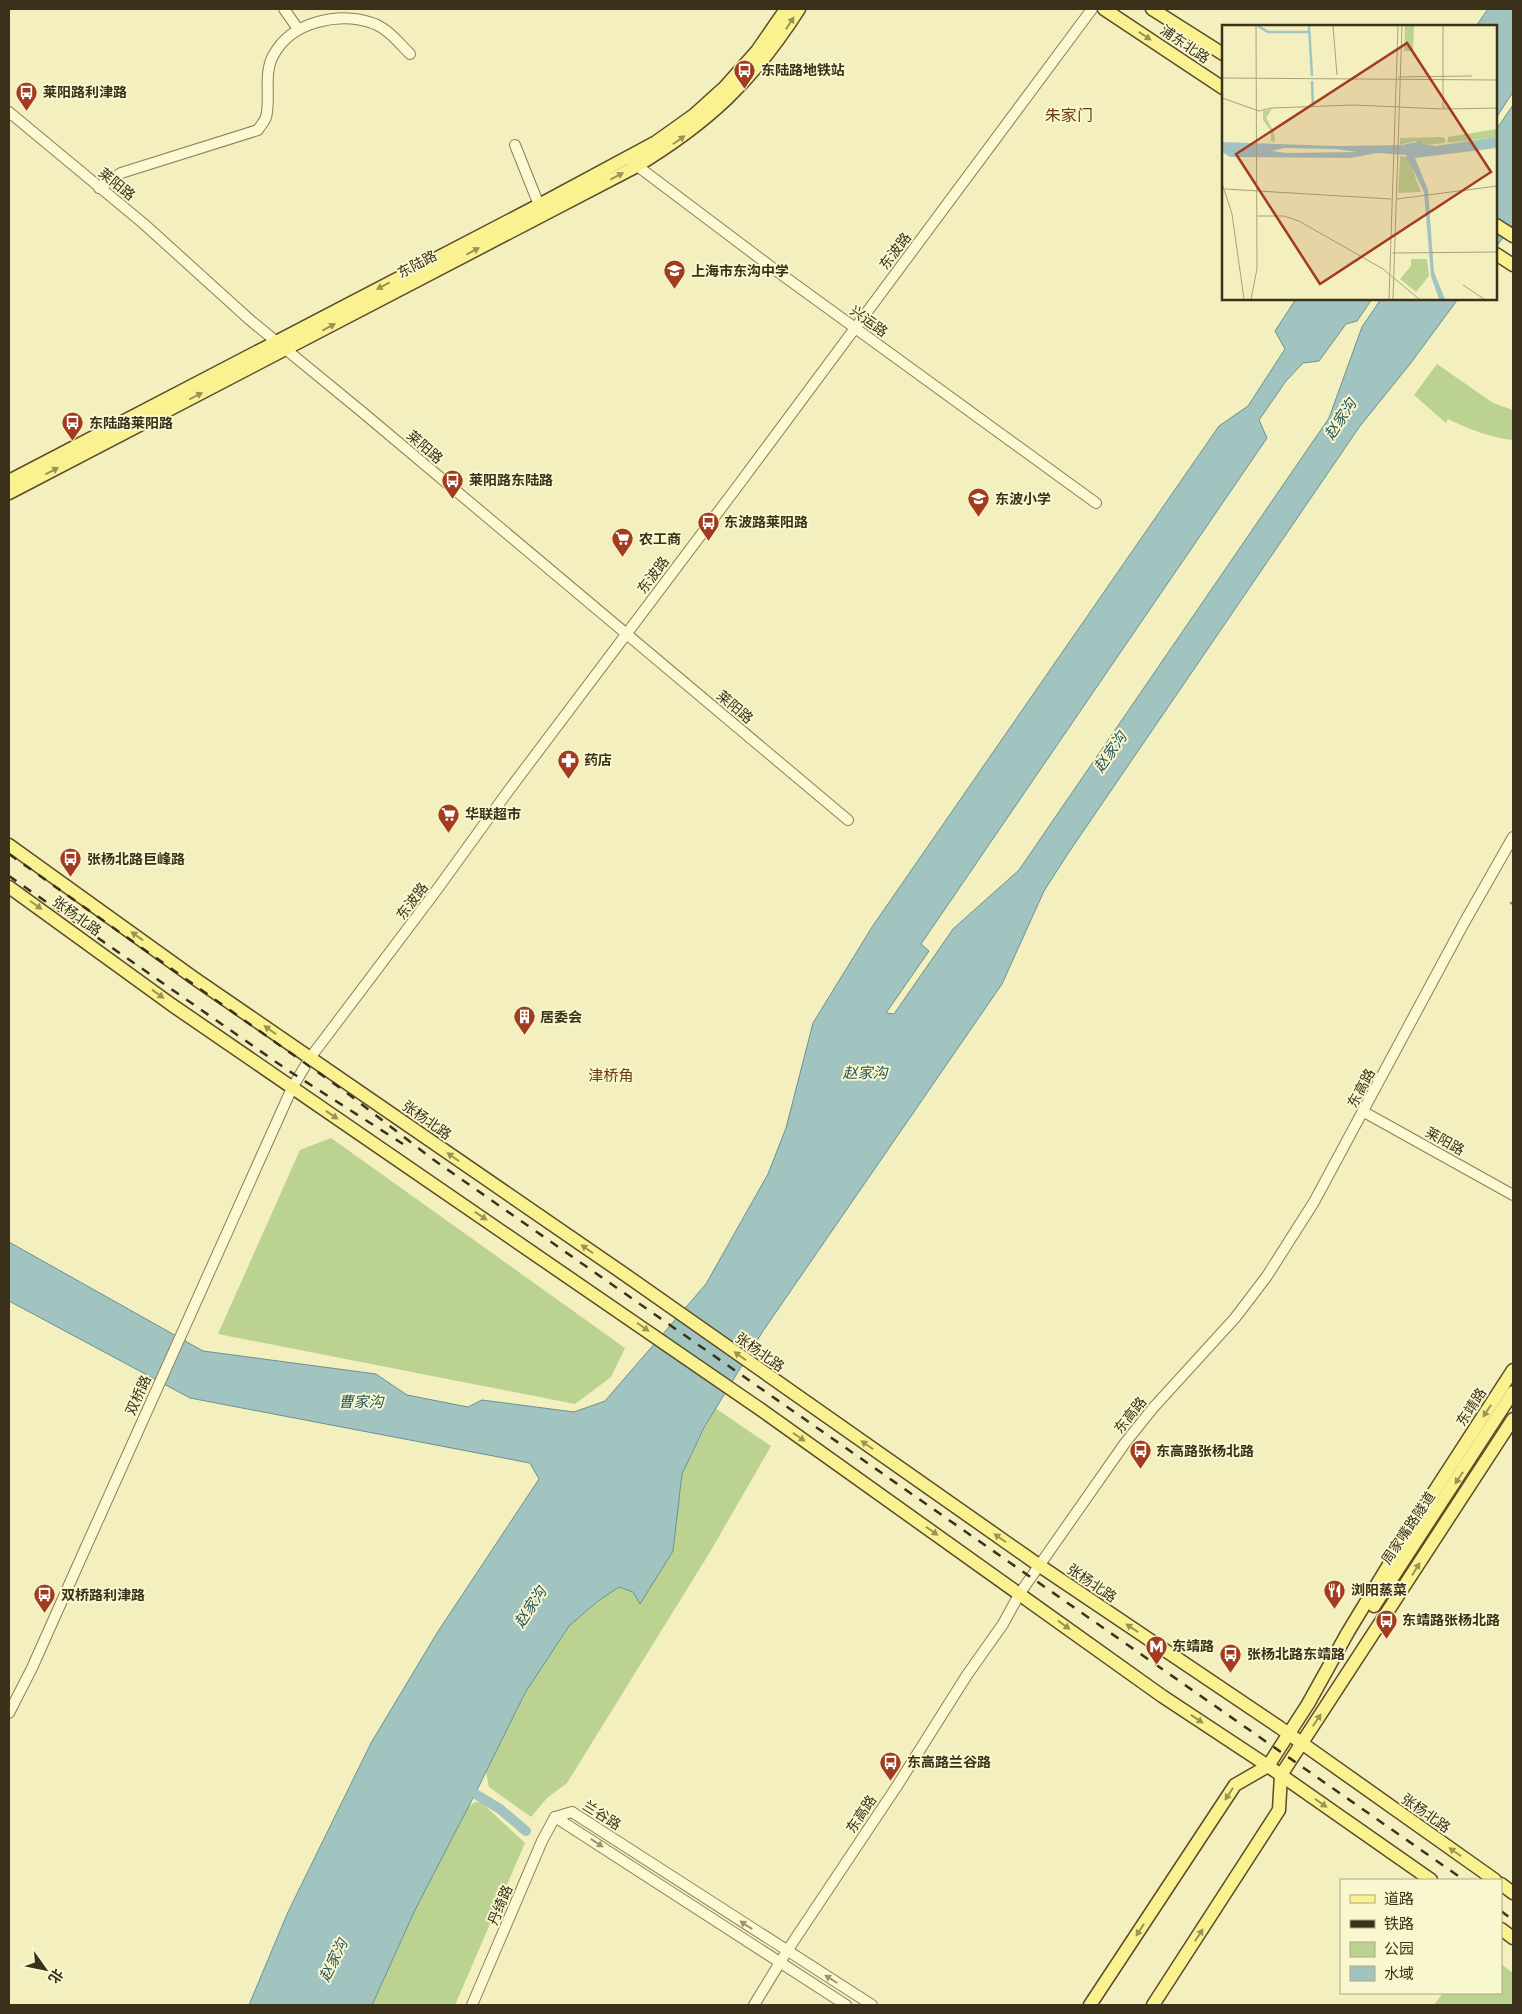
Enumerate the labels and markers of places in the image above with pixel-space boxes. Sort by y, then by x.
bus stop icon: 东陆路地铁站 [733,58,757,89]
place label: 东陆路地铁站 [761,61,845,79]
bus stop icon: 莱阳路利津路 [15,80,39,111]
place label: 莱阳路利津路 [43,83,127,101]
school or university icon: 上海市东沟中学 [663,259,687,290]
place label: 上海市东沟中学 [691,262,789,280]
bus stop icon: 东陆路莱阳路 [61,411,85,442]
place label: 东陆路莱阳路 [89,414,173,432]
bus stop icon: 莱阳路东陆路 [441,468,465,499]
place label: 莱阳路东陆路 [469,471,553,489]
school or university icon: 东波小学 [967,487,991,518]
place label: 东波小学 [995,490,1051,508]
bus stop icon: 东波路莱阳路 [696,510,720,541]
place label: 东波路莱阳路 [724,513,808,531]
supermarket icon: 农工商 [611,527,635,558]
place label: 农工商 [639,530,681,548]
pharmacy icon: 药店 [556,748,580,779]
place label: 药店 [584,751,612,769]
supermarket icon: 华联超市 [437,802,461,833]
place label: 华联超市 [465,805,521,823]
bus stop icon: 张杨北路巨峰路 [59,847,83,878]
place label: 张杨北路巨峰路 [87,850,185,868]
building icon: 居委会 [512,1005,536,1036]
place label: 居委会 [540,1008,582,1026]
bus stop icon: 东高路张杨北路 [1128,1439,1152,1470]
place label: 东高路张杨北路 [1156,1442,1254,1460]
restaurant icon: 浏阳蒸菜 [1323,1578,1347,1609]
place label: 浏阳蒸菜 [1351,1581,1407,1599]
bus stop icon: 双桥路利津路 [33,1583,57,1614]
place label: 双桥路利津路 [61,1586,145,1604]
bus stop icon: 东靖路张杨北路 [1374,1608,1398,1639]
place label: 东靖路张杨北路 [1402,1611,1500,1629]
metro station icon: 东靖路 [1144,1634,1168,1665]
place label: 东靖路 [1172,1637,1214,1655]
bus stop icon: 张杨北路东靖路 [1219,1642,1243,1673]
place label: 张杨北路东靖路 [1247,1645,1345,1663]
bus stop icon: 东高路兰谷路 [879,1750,903,1781]
place label: 东高路兰谷路 [907,1753,991,1771]

